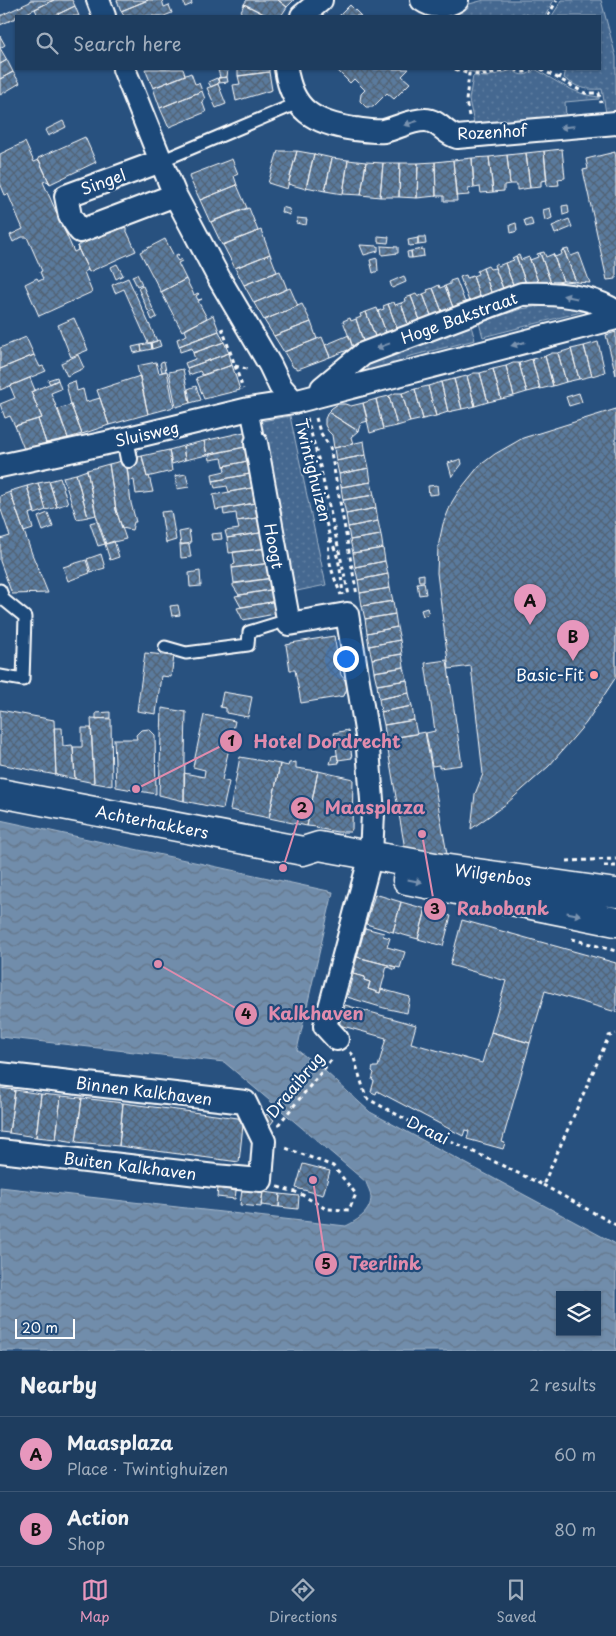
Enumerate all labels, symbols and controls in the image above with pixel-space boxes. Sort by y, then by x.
search box [15,15,601,70]
icon: search [33,29,61,57]
text: Search here [73,29,182,57]
street label: Rozenhof [457,117,529,145]
one-way arrow [404,119,419,127]
one-way arrow [559,123,575,131]
street label: Singel [77,162,129,200]
street label: Hoge Bakstraat [397,285,521,349]
one-way arrow [563,293,578,301]
one-way arrow [511,341,526,349]
one-way arrow [375,343,390,350]
street label: Sluisweg [112,414,181,452]
street label: Twintighuizen [290,416,338,524]
street label: Hoogt [259,521,291,571]
pin: A [514,584,546,625]
pin: B [557,620,589,661]
your location [333,646,359,672]
place label: Basic-Fit [516,662,584,686]
marker: Basic-Fit [588,669,600,681]
callout: Hotel Dordrecht [218,725,411,758]
text: Hotel Dordrecht [253,727,401,754]
text: 1 [227,728,235,751]
callout: Maasplaza [289,792,435,825]
text: Maasplaza [325,793,426,820]
text: 2 [297,795,308,818]
street label: Achterhakkers [94,798,211,844]
street label: Wilgenbos [453,857,533,891]
one-way arrow [407,878,423,886]
callout: Rabobank [422,892,559,925]
text: Rabobank [457,894,549,921]
text: 3 [430,896,440,919]
one-way arrow [567,910,583,918]
callout: Kalkhaven [233,997,374,1030]
text: Kalkhaven [268,999,364,1026]
text: 4 [241,1001,251,1024]
street label: Draaibrug [260,1046,329,1122]
street label: Binnen Kalkhaven [75,1070,214,1110]
street label: Draai [403,1109,454,1150]
street label: Buiten Kalkhaven [62,1145,198,1185]
callout: Teerlink [314,1247,431,1280]
text: Teerlink [349,1249,421,1276]
text: 5 [321,1251,331,1274]
map controls [556,1291,601,1336]
button: layers [556,1291,601,1336]
scale bar [15,1316,75,1339]
text: 20 m [22,1317,58,1338]
text: Nearby [20,1368,97,1400]
text: 2 results [529,1372,596,1396]
text: Maasplaza [67,1428,173,1456]
text: A [30,1442,42,1466]
text: 60 m [554,1442,596,1466]
text: Place · Twintighuizen [67,1456,228,1480]
text: Action [67,1503,129,1531]
text: B [31,1517,41,1541]
text: 80 m [554,1517,596,1541]
text: Shop [67,1531,105,1555]
tab: Map [80,1576,110,1627]
tab: Directions [269,1576,337,1627]
tab: Saved [497,1576,536,1627]

